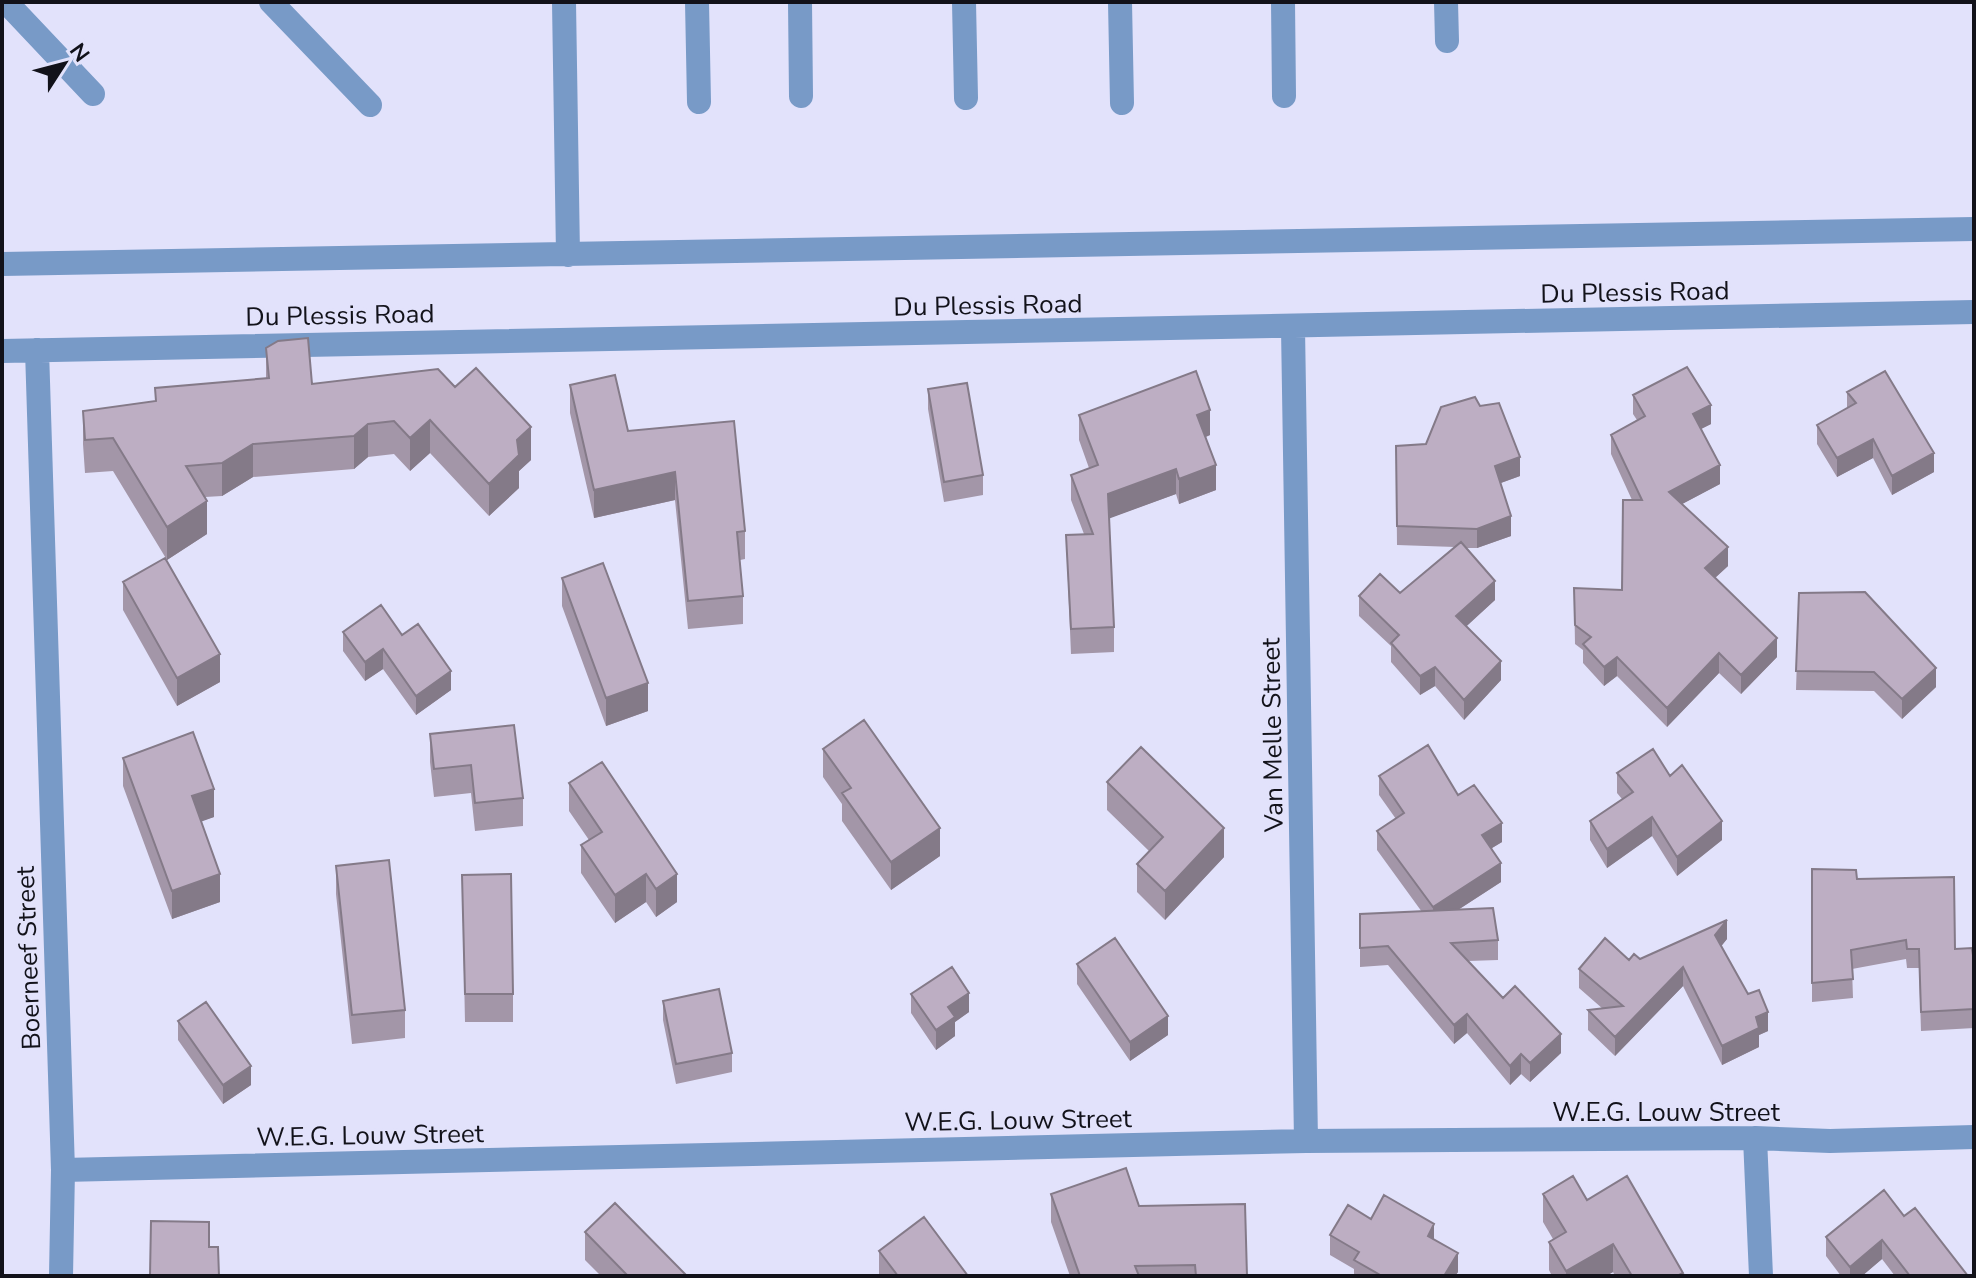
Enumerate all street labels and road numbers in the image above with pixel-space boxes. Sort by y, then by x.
street label: Du Plessis Road [1540,273,1730,312]
street label: Du Plessis Road [893,286,1083,325]
street label: Du Plessis Road [245,296,435,335]
street label: Van Melle Street [1253,637,1292,834]
street label: Boerneef Street [8,865,49,1050]
street label: W.E.G. Louw Street [1552,1095,1781,1130]
street label: W.E.G. Louw Street [904,1101,1133,1140]
street label: W.E.G. Louw Street [256,1116,485,1155]

